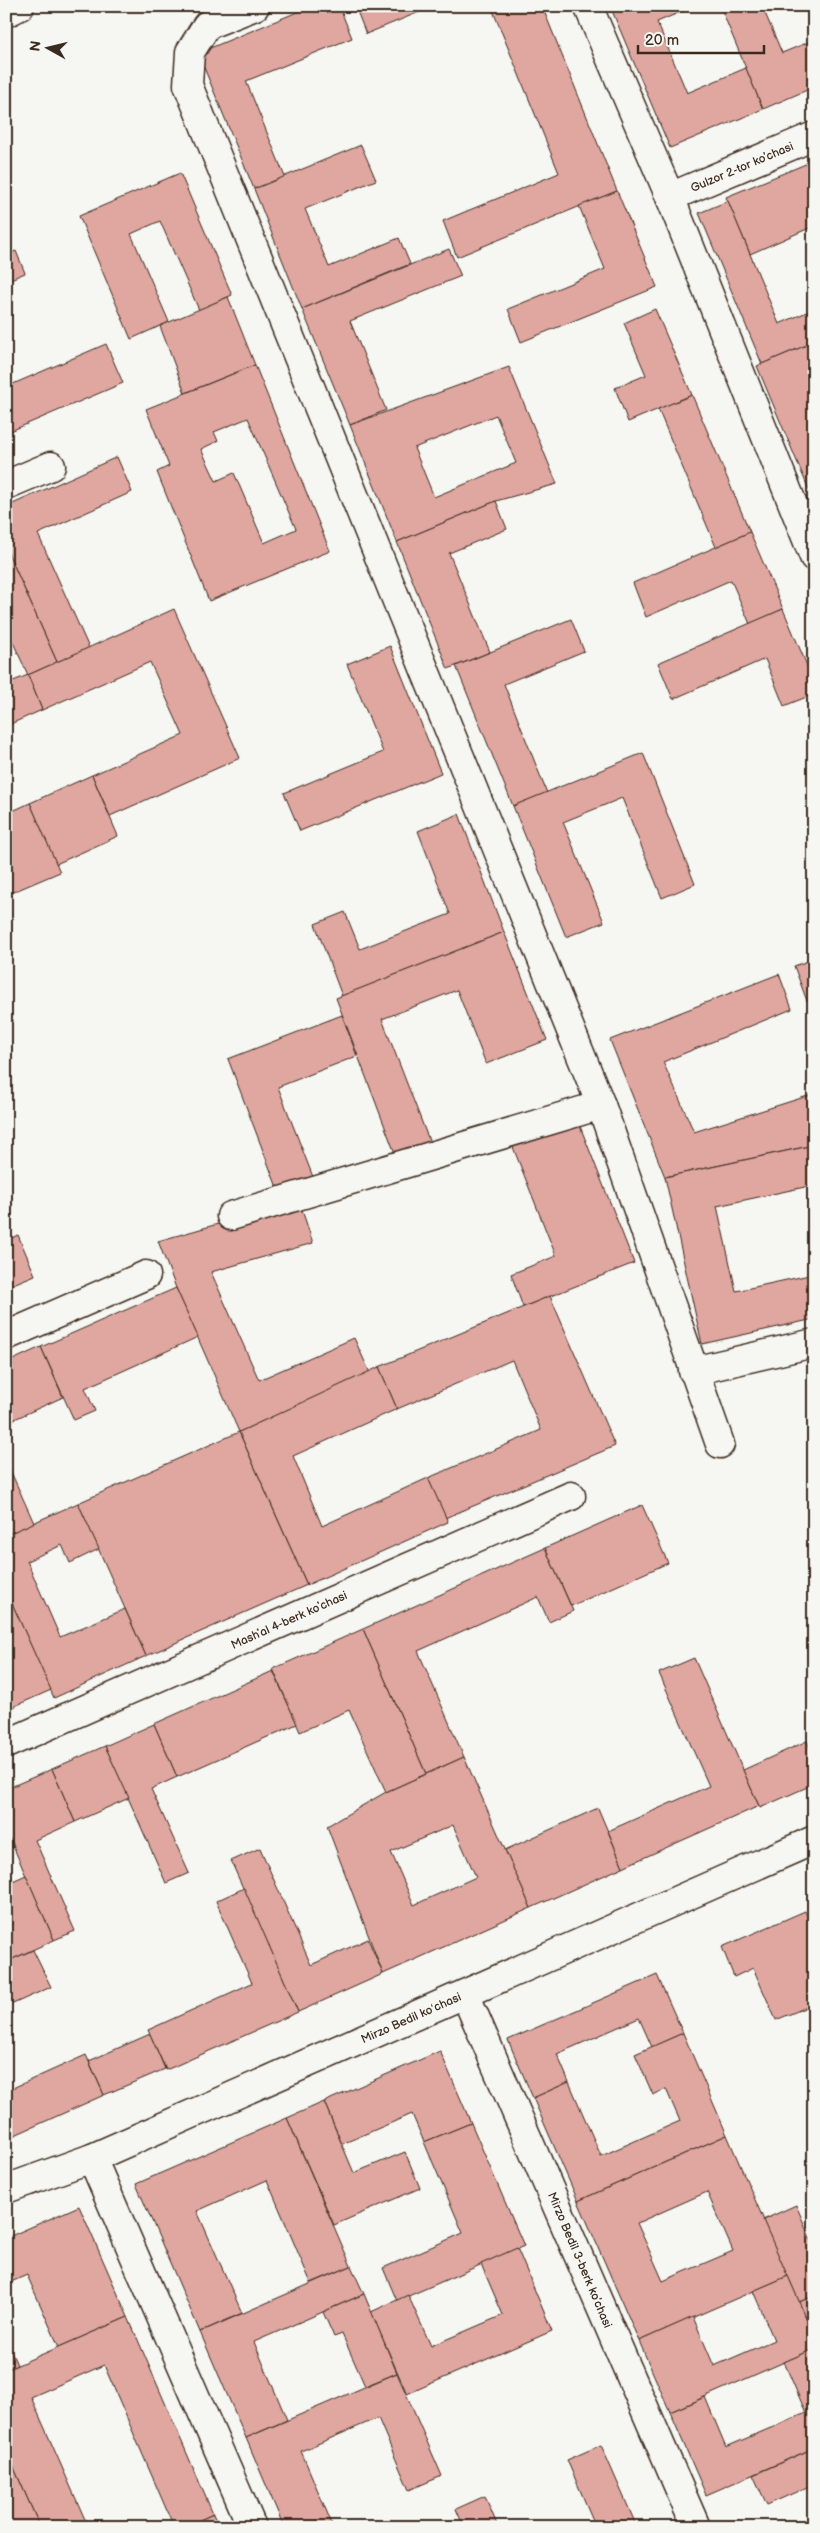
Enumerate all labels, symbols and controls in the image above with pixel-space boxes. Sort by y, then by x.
north arrow [22,22,72,72]
scale bar [638,22,764,54]
text: 20 m [645,31,679,50]
text: N [26,40,45,53]
street label: Gulzor 2-tor koʼchasi [689,139,796,196]
street label: Mashʼal 4-berk koʼchasi [229,1588,350,1653]
street label: Mirzo Bedil koʻchasi [359,1990,464,2047]
street label: Mirzo Bedil 3-berk koʼchasi [544,2190,615,2331]

